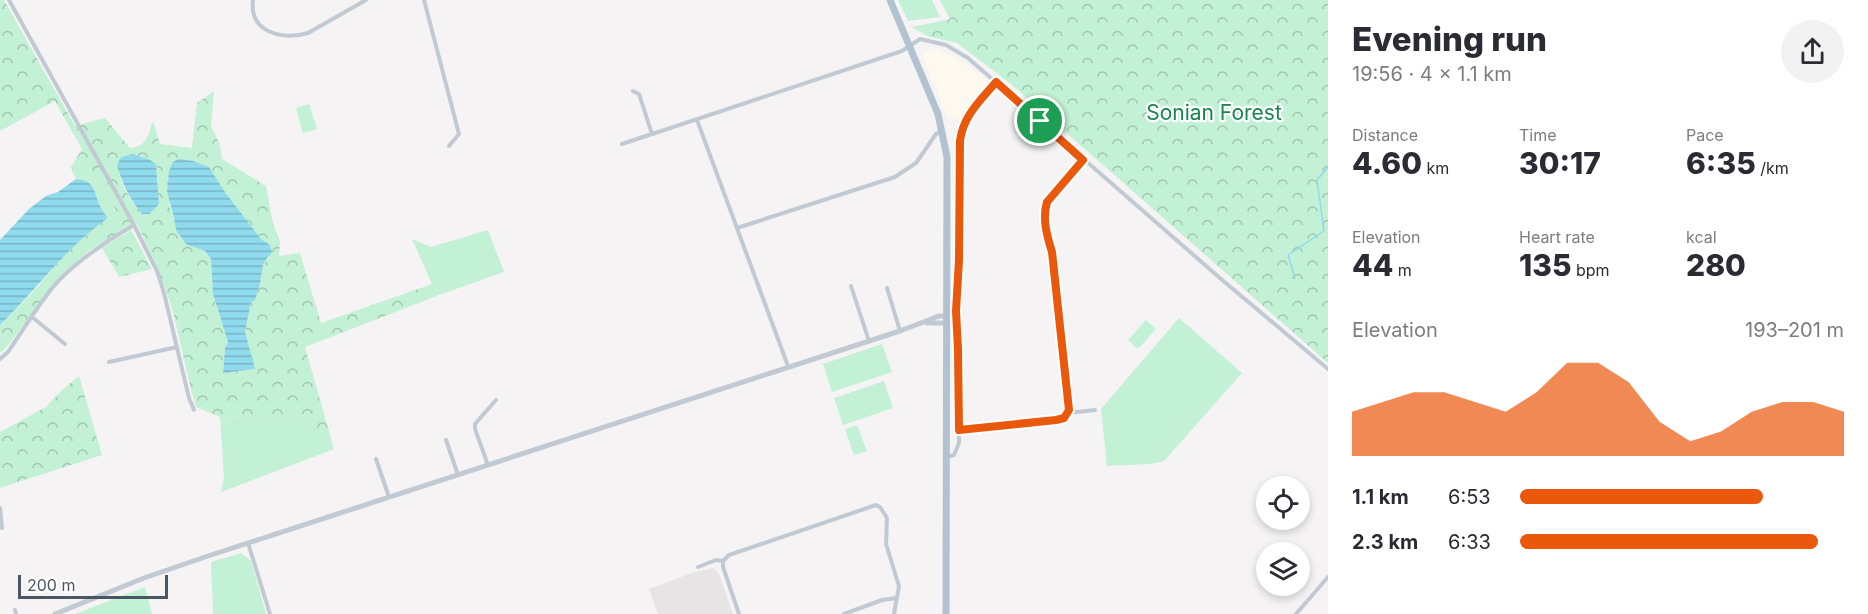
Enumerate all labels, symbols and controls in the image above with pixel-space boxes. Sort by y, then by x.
text: Evening run [1352,19,1547,59]
button: share [1781,20,1844,83]
text: 19:56 · 4 × 1.1 km [1352,62,1512,86]
pin [1014,95,1065,146]
park label: Sonian Forest [1146,100,1282,125]
icon: arrive [1023,104,1056,137]
text: Distance [1352,125,1418,145]
text: Time [1519,125,1557,145]
text: Pace [1686,125,1724,145]
text: 4.60 [1352,145,1422,181]
text: 30:17 [1519,145,1601,181]
text: 6:35 [1686,145,1756,181]
text: km [1422,158,1449,178]
text: /km [1756,158,1789,178]
text: Elevation [1352,227,1421,247]
text: Heart rate [1519,227,1595,247]
text: kcal [1686,227,1717,247]
text: 44 [1352,247,1393,283]
text: 135 [1519,247,1572,283]
text: 280 [1686,247,1746,283]
text: m [1393,260,1412,280]
text: bpm [1572,260,1610,280]
text: Elevation [1352,318,1438,342]
text: 193–201 m [1745,318,1844,342]
map controls [1256,476,1310,596]
button: locate [1256,476,1310,530]
text: 1.1 km [1352,485,1409,509]
text: 6:53 [1448,485,1491,509]
text: 2.3 km [1352,530,1418,554]
text: 6:33 [1448,530,1491,554]
button: layers [1256,542,1310,596]
scale bar [18,572,168,600]
text: 200 m [27,575,75,595]

